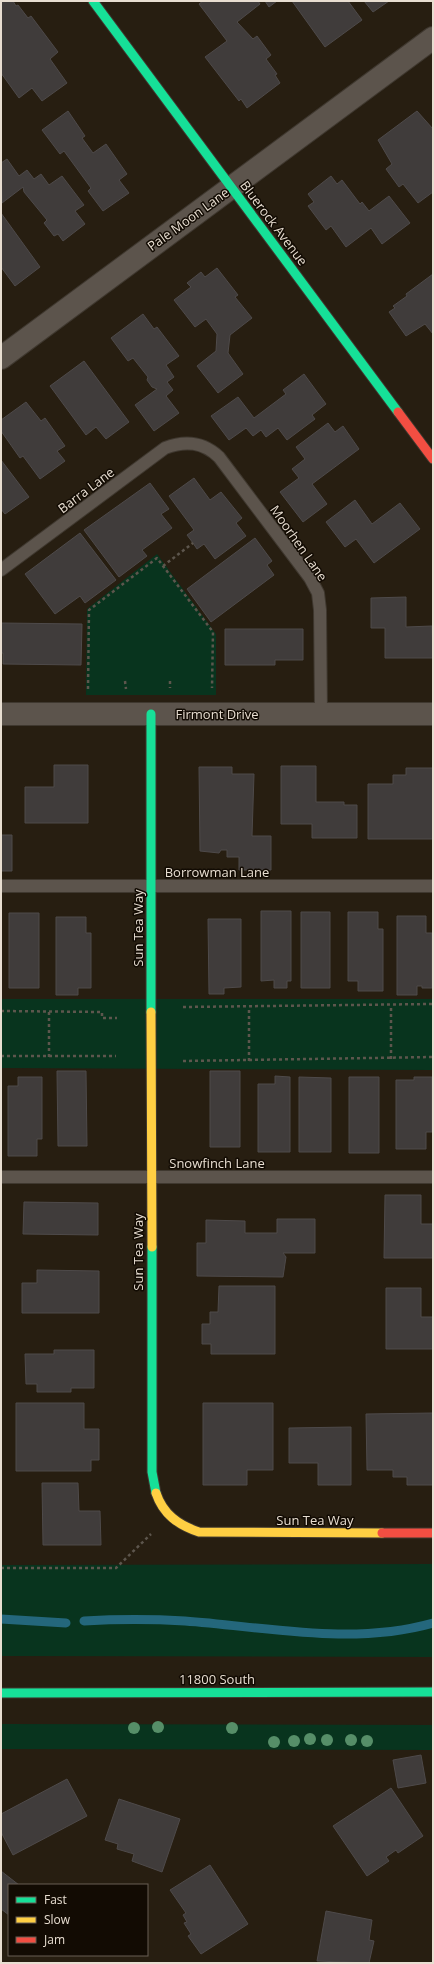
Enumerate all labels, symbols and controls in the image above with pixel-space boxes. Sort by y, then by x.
street label: Bluerock Avenue [236,177,312,269]
street label: Pale Moon Lane [143,183,233,255]
street label: Barra Lane [54,463,118,517]
street label: Moorhen Lane [266,502,332,584]
street label: Firmont Drive [176,705,258,723]
street label: Borrowman Lane [165,863,269,881]
street label: Sun Tea Way [129,889,147,967]
street label: Snowfinch Lane [169,1154,265,1172]
street label: Sun Tea Way [129,1213,147,1291]
street label: Sun Tea Way [276,1511,354,1529]
street label: 11800 South [179,1670,255,1688]
legend [8,1884,148,1956]
text: Fast [44,1891,67,1908]
text: Slow [44,1911,71,1928]
text: Jam [43,1931,65,1948]

